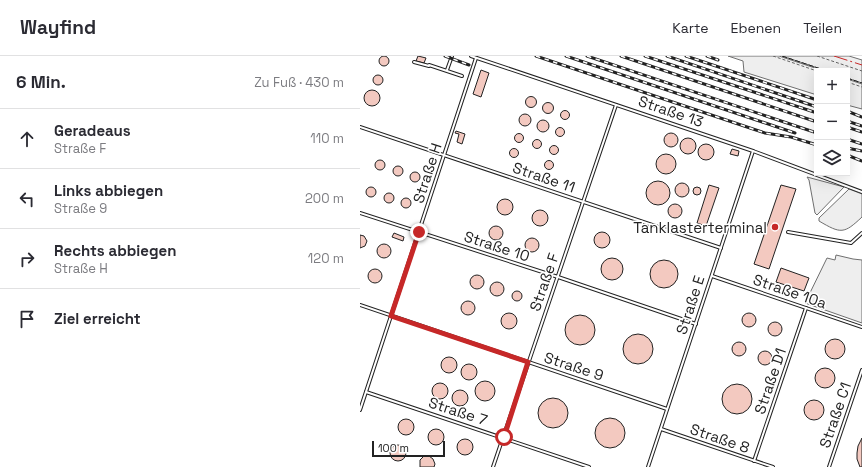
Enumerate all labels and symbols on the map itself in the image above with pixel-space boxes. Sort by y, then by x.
street label: Straße 13 [636,91,706,131]
street label: Straße H [408,141,446,205]
street label: Straße 11 [510,157,578,197]
place label: Tanklasterterminal [633,218,767,237]
marker: Tanklasterterminal [770,222,780,232]
route end [410,223,428,241]
street label: Straße 10 [462,226,532,266]
street label: Straße F [525,250,563,314]
street label: Straße 10a [751,270,830,313]
street label: Straße E [672,273,708,337]
street label: Straße D1 [750,346,790,416]
street label: Straße 9 [542,347,606,385]
street label: Straße C1 [815,380,855,450]
street label: Straße 7 [426,393,490,429]
street label: Straße 8 [688,419,752,457]
route start [495,428,513,446]
scale bar [372,439,445,458]

